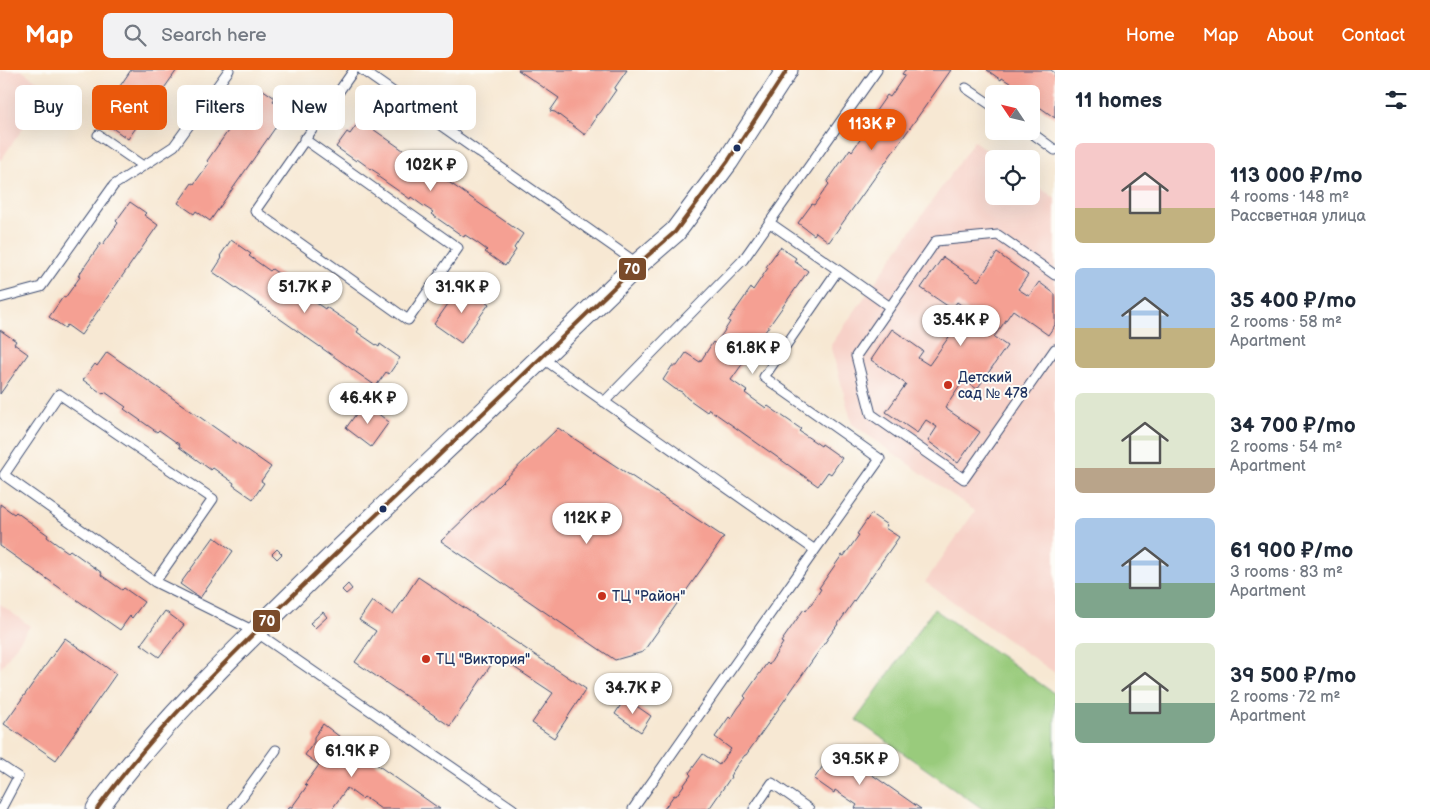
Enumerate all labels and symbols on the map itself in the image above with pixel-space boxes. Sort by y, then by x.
north arrow [985,85,1040,140]
pin: 113K ₽ [831,108,913,151]
unlabelled marker [732,143,742,153]
pin: 102K ₽ [390,150,472,192]
line badge: 70 [618,257,647,281]
text: 70 [624,261,641,278]
pin: 51.7K ₽ [259,272,351,314]
pin: 31.9K ₽ [416,272,508,314]
pin: 35.4K ₽ [915,304,1007,347]
pin: 61.8K ₽ [707,332,799,375]
place label: Детский сад № 478 [958,369,1028,402]
marker: Детский сад № 478 [942,379,954,391]
pin: 46.4K ₽ [322,382,414,425]
pin: 112K ₽ [546,502,628,545]
unlabelled marker [378,504,388,514]
place label: ТЦ "Район" [612,588,685,605]
marker: ТЦ "Район" [596,590,608,602]
line badge: 70 [252,609,281,633]
text: 70 [259,613,276,630]
place label: ТЦ "Виктория" [436,651,530,668]
marker: ТЦ "Виктория" [420,653,432,665]
pin: 34.7K ₽ [587,672,679,715]
pin: 61.9K ₽ [306,736,398,778]
pin: 39.5K ₽ [814,744,906,786]

